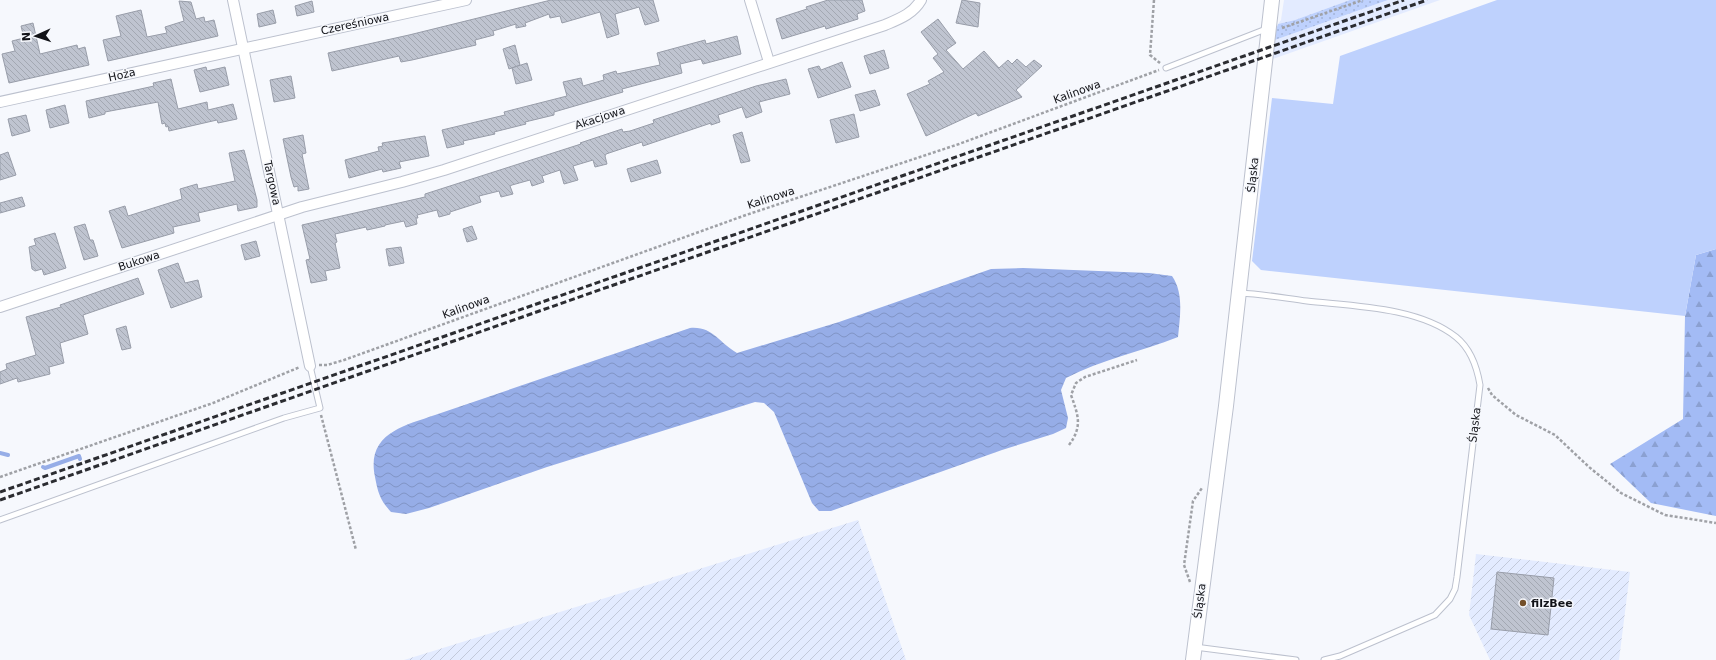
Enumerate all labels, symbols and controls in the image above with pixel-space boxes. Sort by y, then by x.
street label: Czereśniowa [320,10,390,38]
north arrow [16,16,56,56]
text: N [20,32,33,41]
street label: Hoża [107,66,137,84]
street label: Kalinowa [1052,77,1102,107]
street label: Akacjowa [573,104,627,132]
street label: Śląska [1245,157,1261,193]
street label: Targowa [261,158,283,207]
street label: Kalinowa [746,184,796,212]
street label: Bukowa [117,248,161,274]
street label: Kalinowa [441,292,491,322]
street label: Śląska [1466,407,1484,443]
street label: Śląska [1191,583,1209,619]
place label: filzBee [1531,597,1573,610]
marker: filzBee [1518,598,1528,608]

